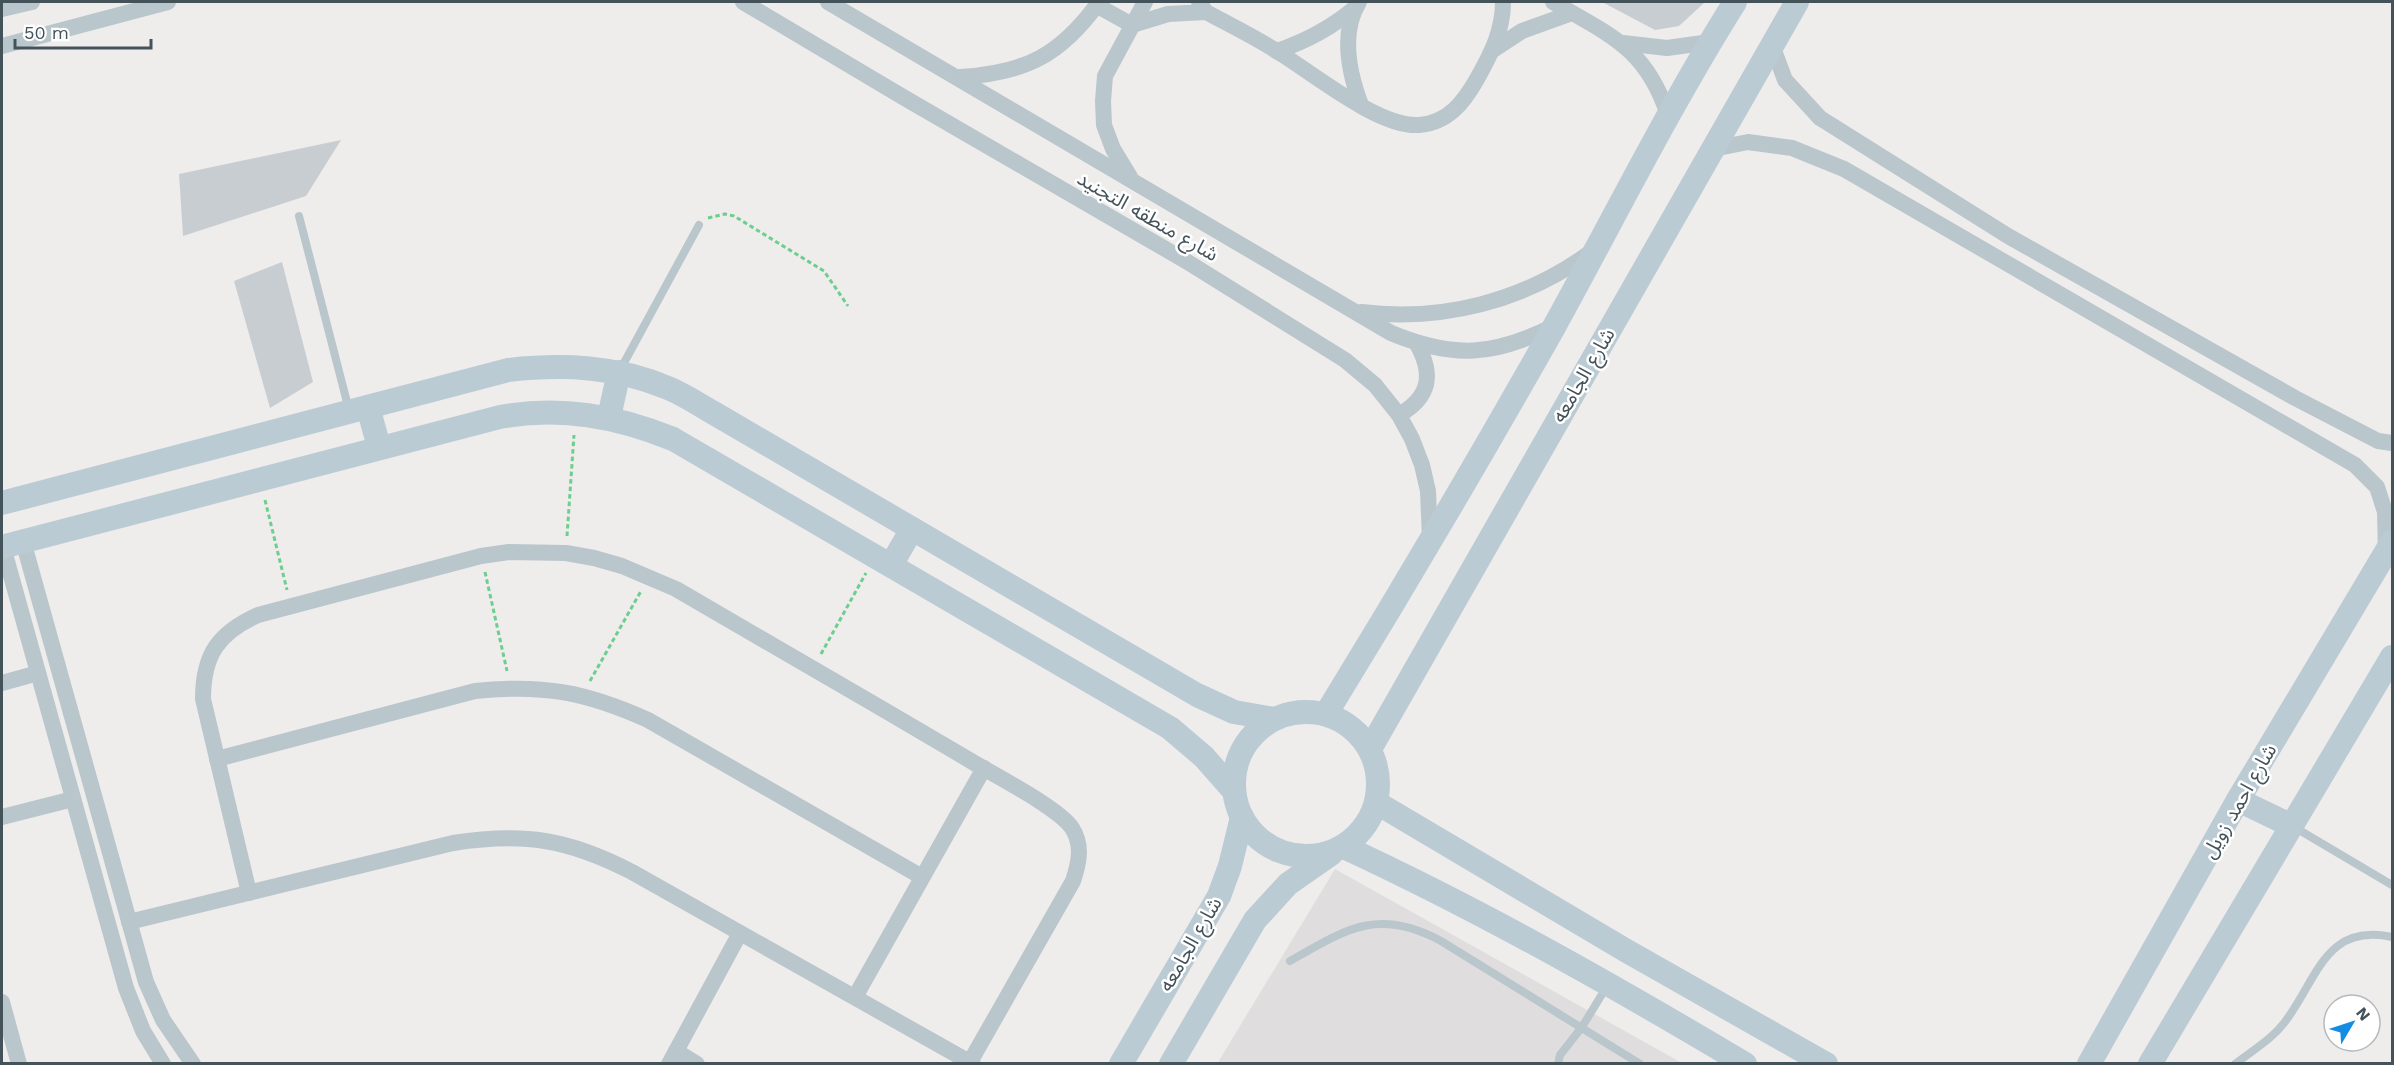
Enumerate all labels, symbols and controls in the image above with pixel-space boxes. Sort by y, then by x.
scale bar [15,12,152,50]
text: 50 m [24,22,69,43]
street label: شارع منطقه التجنيد [1072,166,1223,269]
street label: شارع الجامعه [1546,324,1622,428]
street label: شارع احمد زويل [2197,739,2284,864]
street label: شارع الجامعه [1153,893,1229,997]
north arrow [2322,993,2382,1053]
text: N [2352,1003,2374,1024]

